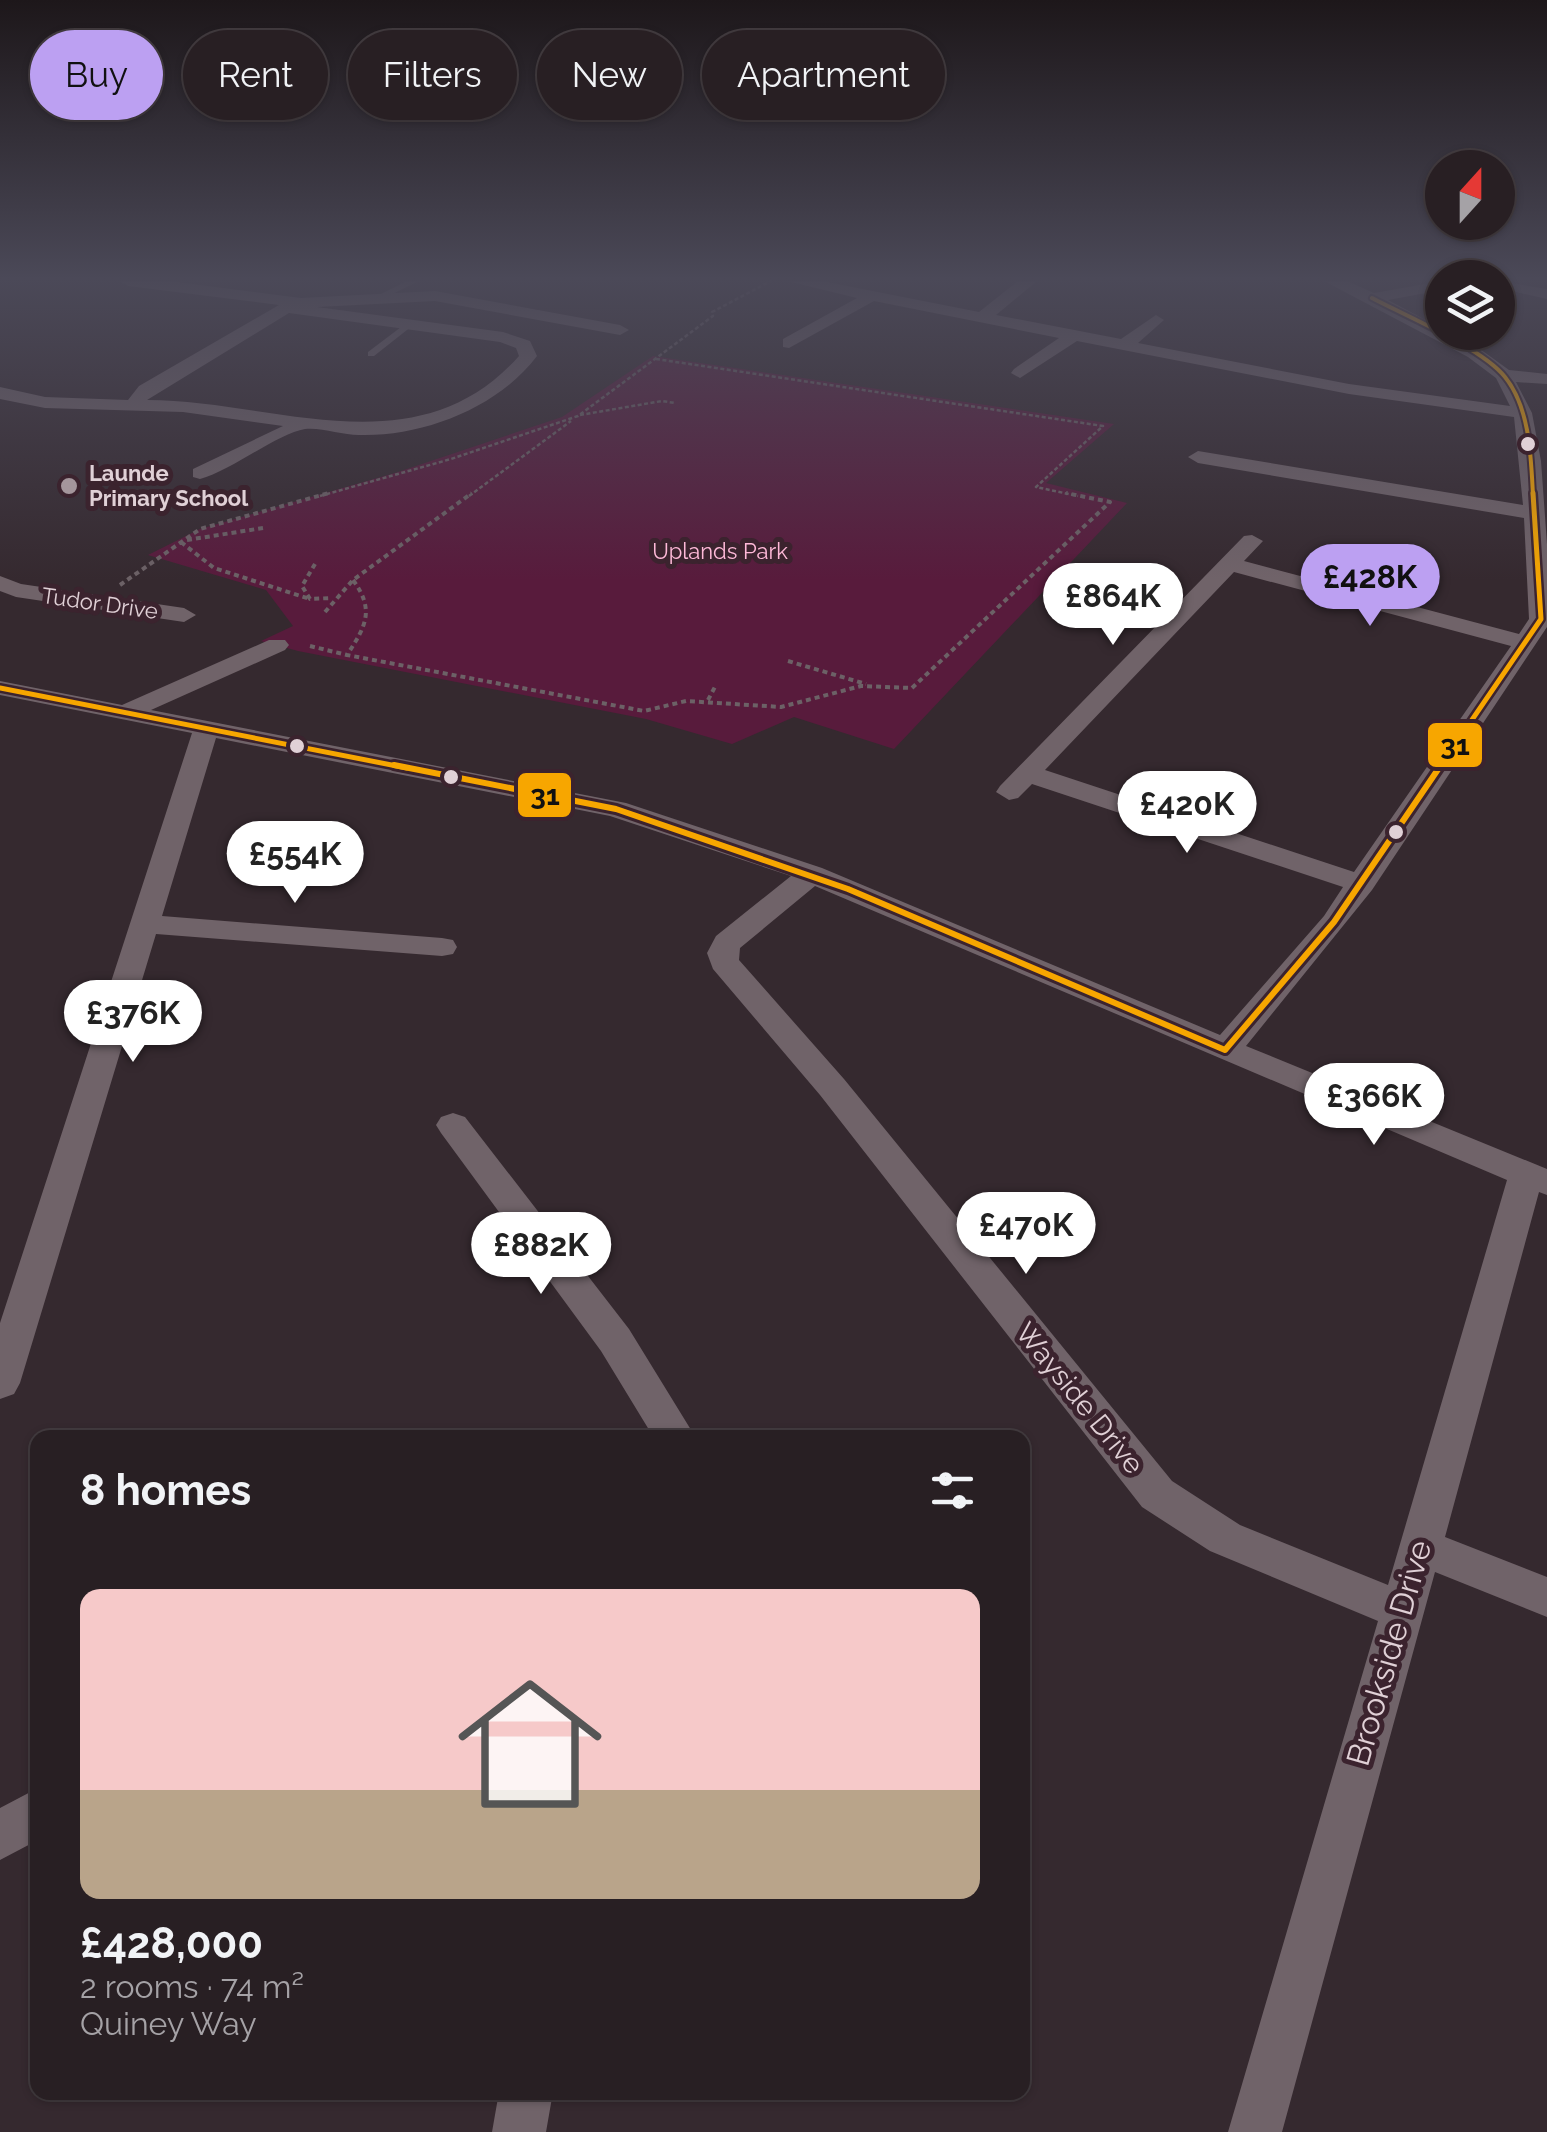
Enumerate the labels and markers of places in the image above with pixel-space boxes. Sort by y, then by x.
unlabelled marker [1518,434,1538,454]
place label: Launde Primary School [89,460,249,511]
marker: Launde Primary School [58,475,80,497]
pin: £428K [1300,544,1440,629]
pin: £864K [1043,563,1183,648]
unlabelled marker [287,736,307,756]
unlabelled marker [441,767,461,787]
pin: £420K [1117,771,1257,856]
pin: £554K [225,821,365,906]
unlabelled marker [1386,822,1406,842]
pin: £376K [63,980,203,1065]
pin: £366K [1304,1063,1444,1148]
pin: £470K [956,1192,1096,1277]
pin: £882K [471,1212,611,1297]

